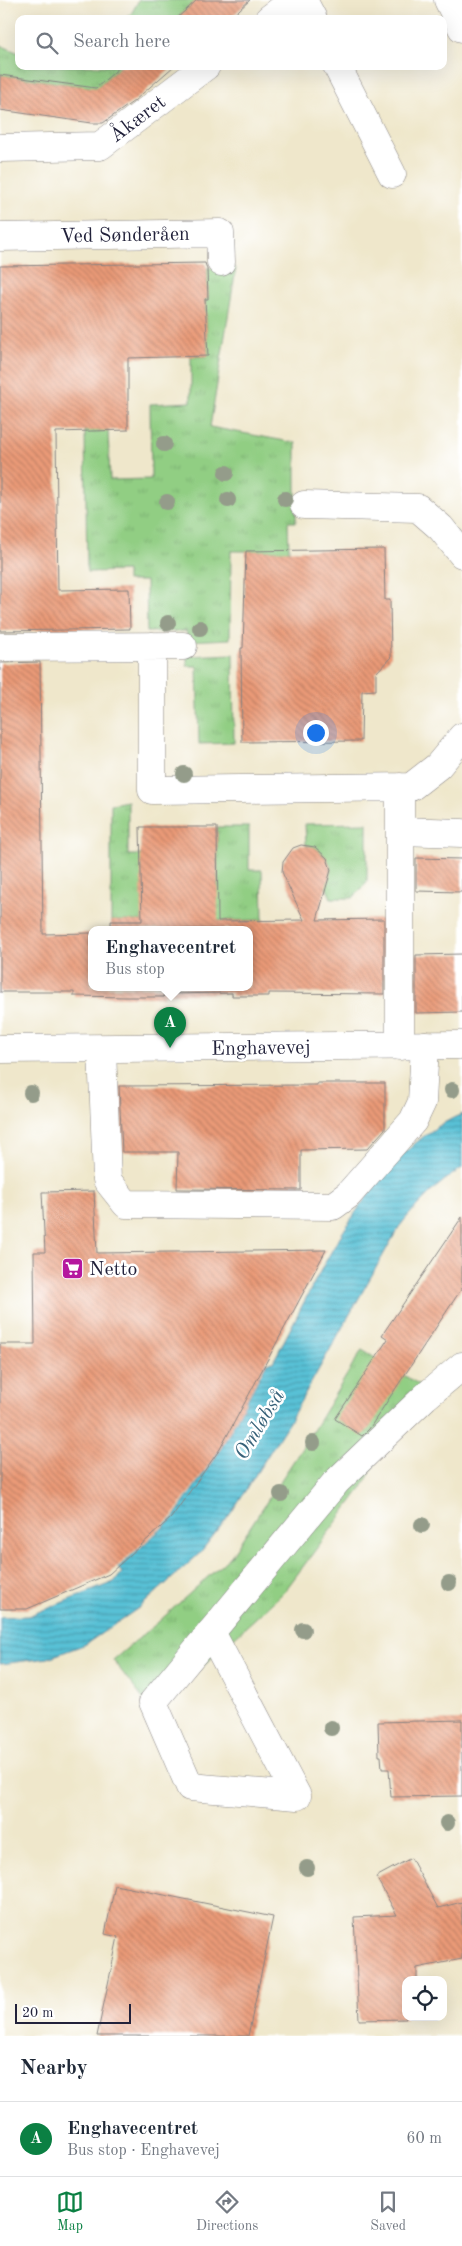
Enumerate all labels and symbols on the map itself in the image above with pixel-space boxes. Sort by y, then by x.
street label: Åkæret [104,89,170,147]
street label: Ved Sønderåen [60,225,190,247]
your location [303,720,329,746]
pin: A [154,1007,186,1048]
street label: Enghavevej [211,1038,311,1060]
supermarket icon: Netto [61,1256,85,1280]
place label: Netto [89,1260,138,1280]
water label: Omløbså [231,1386,289,1464]
scale bar [15,2001,131,2024]

